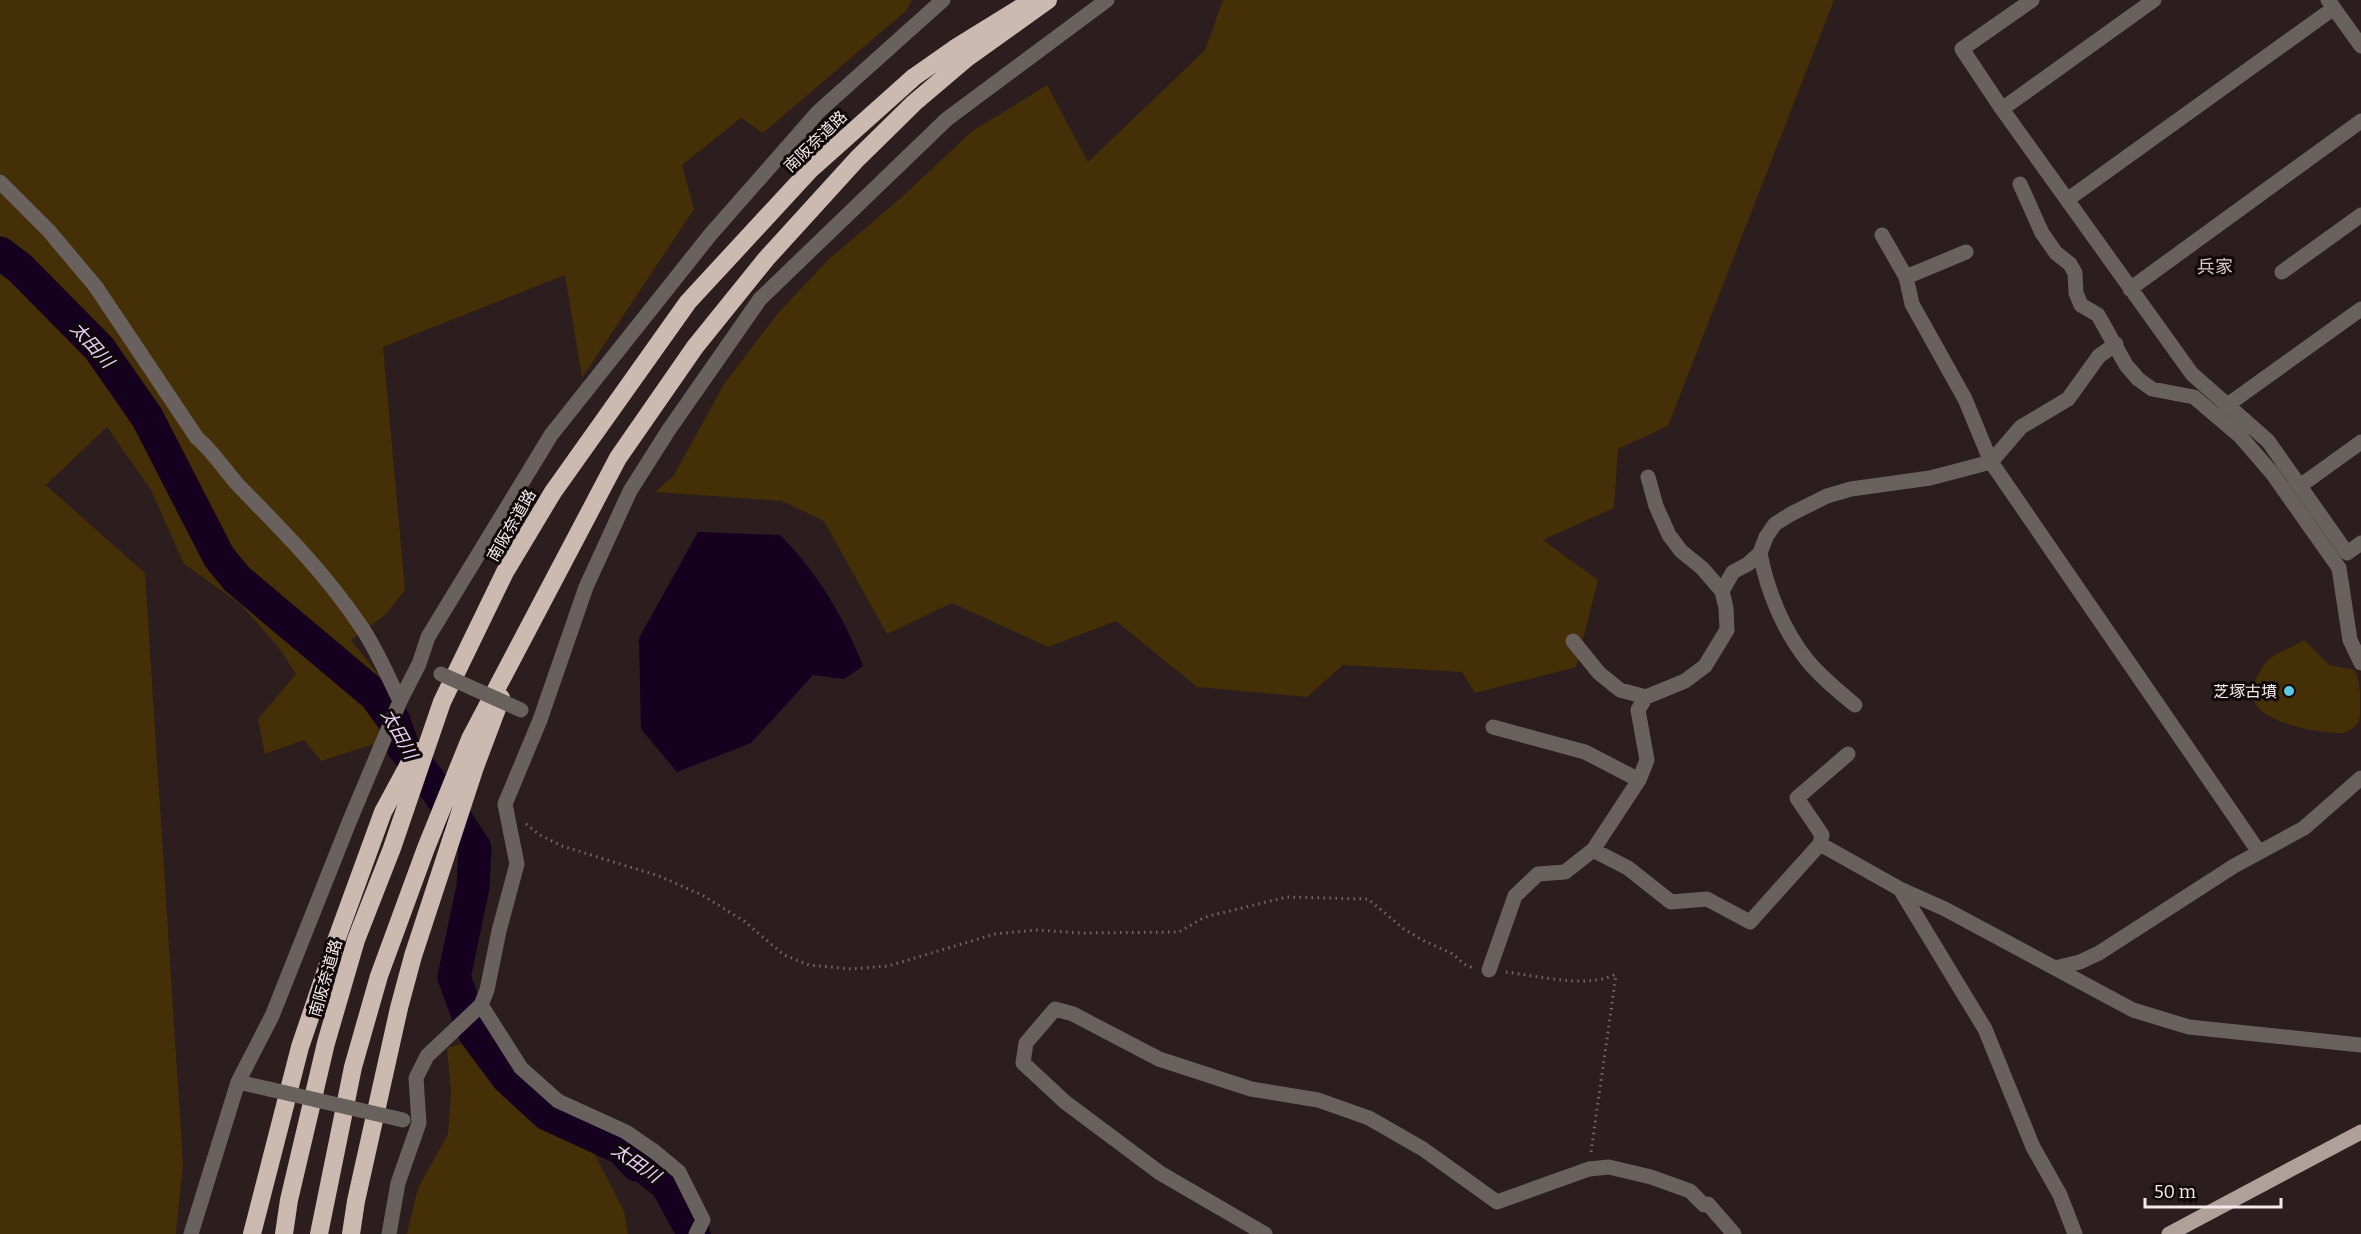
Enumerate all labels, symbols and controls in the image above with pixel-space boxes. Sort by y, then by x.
street label: 南阪奈道路 [780,107,851,176]
district label: 兵家 [2197,256,2233,278]
water label: 太田川 [66,318,120,374]
street label: 南阪奈道路 [483,486,540,565]
place label: 芝塚古墳 [2213,682,2277,701]
marker: 芝塚古墳 [2282,684,2296,698]
water label: 太田川 [376,705,423,765]
street label: 南阪奈道路 [305,937,346,1019]
water label: 太田川 [608,1139,666,1189]
scale bar [2145,1171,2282,1209]
text: 50 m [2154,1181,2196,1203]

